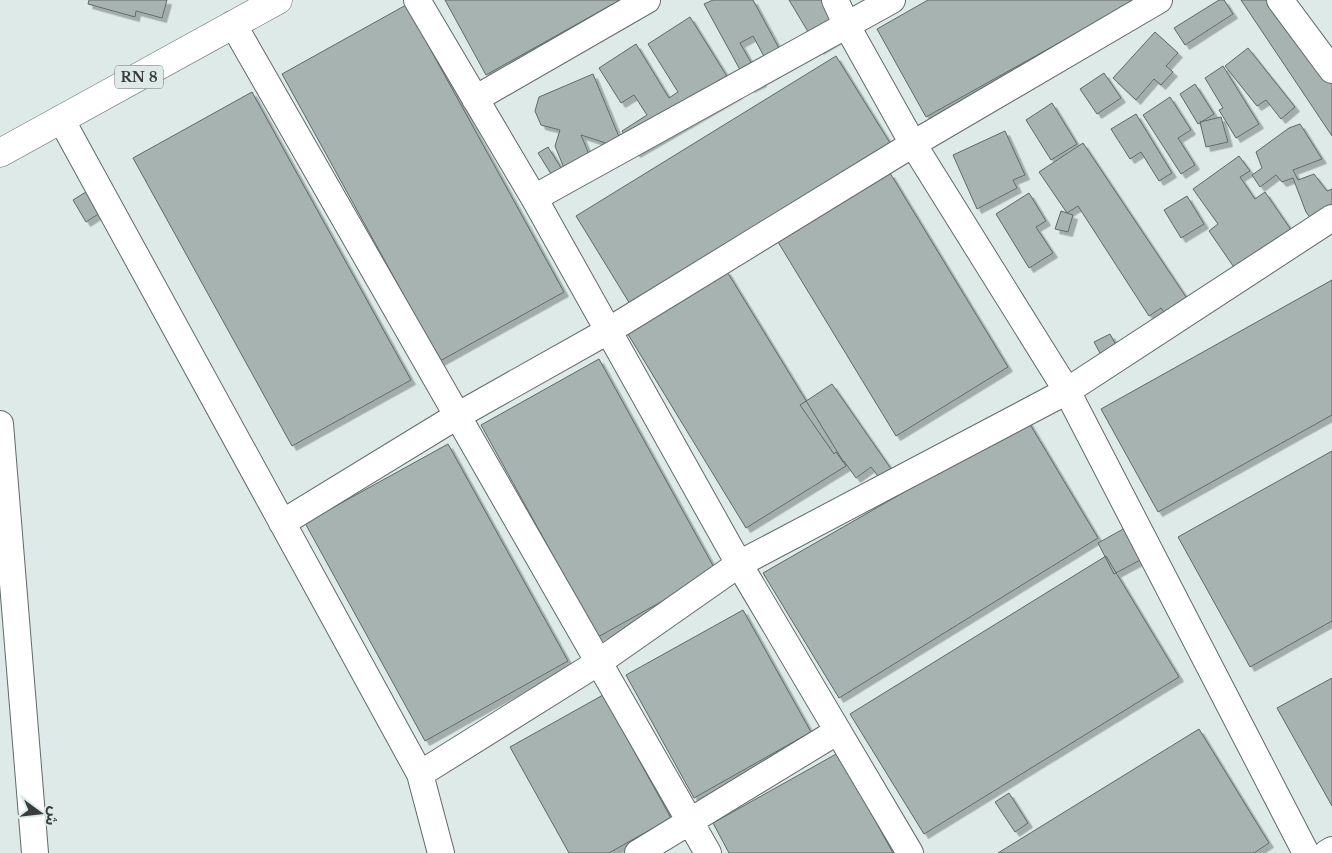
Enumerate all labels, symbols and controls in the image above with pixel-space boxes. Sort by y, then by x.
road number: RN 8 [115,66,163,88]
north arrow [15,788,65,838]
text: ش [41,805,64,828]

